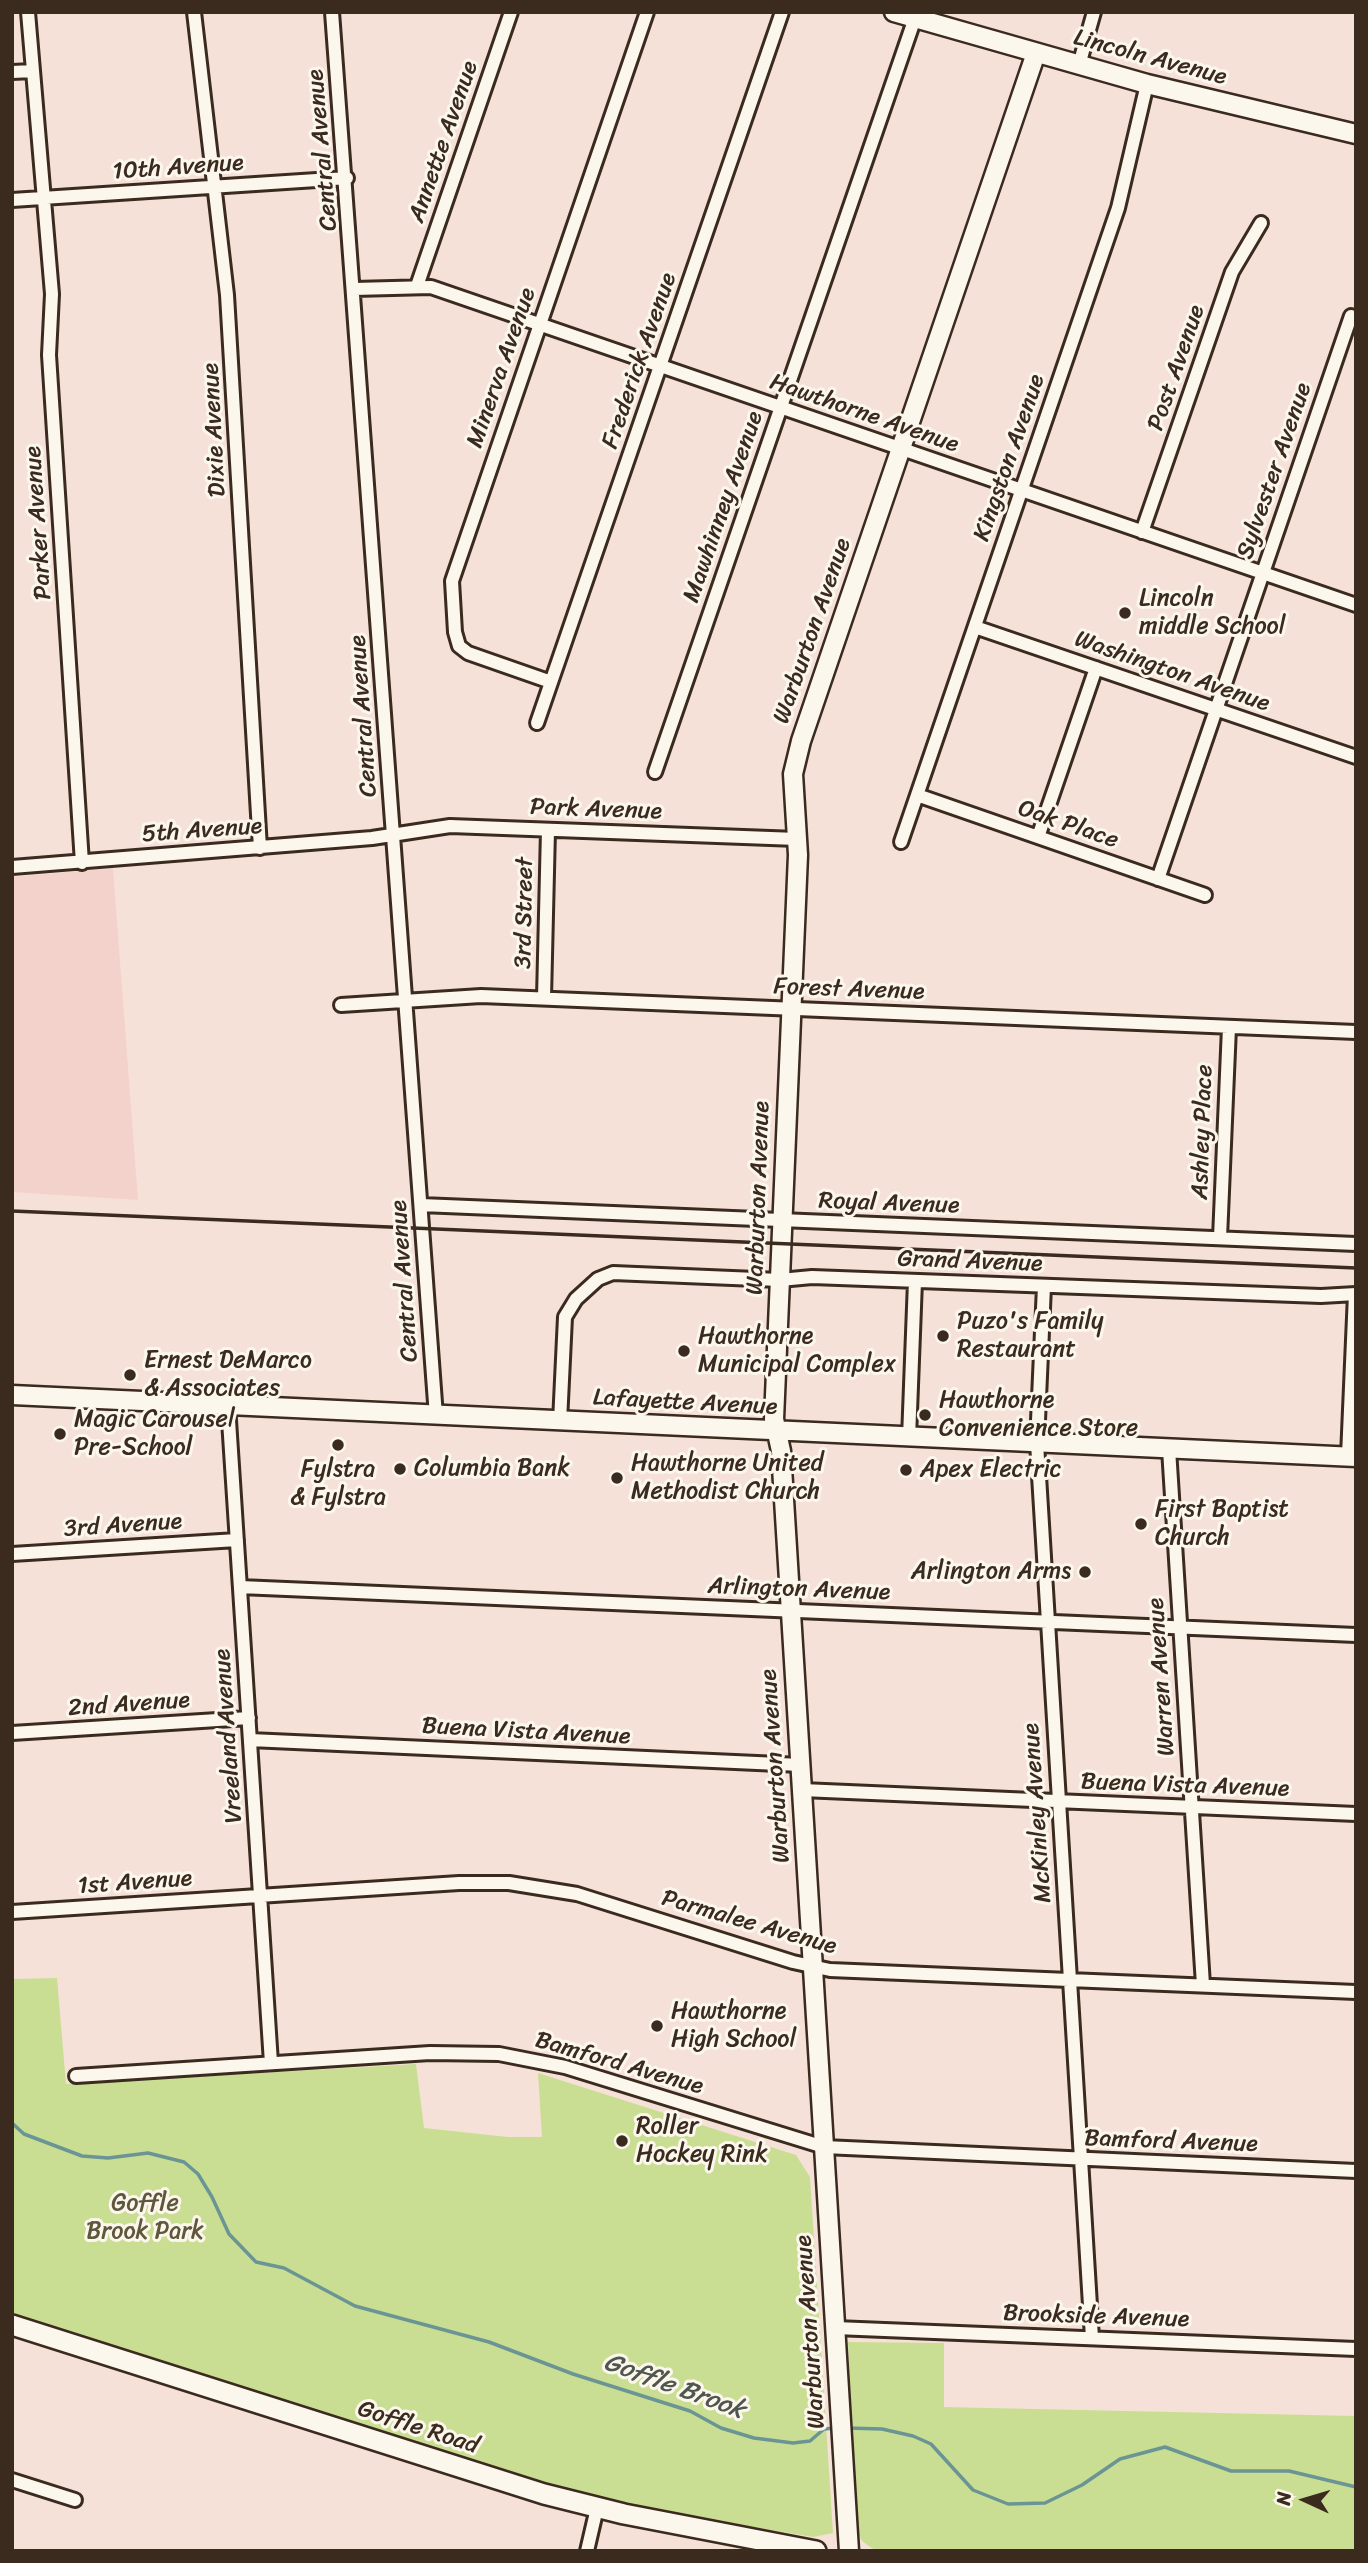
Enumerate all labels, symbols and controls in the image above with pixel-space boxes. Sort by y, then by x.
street label: Lincoln Avenue [1070,24,1230,92]
street label: Annette Avenue [403,57,485,227]
street label: Central Avenue [302,68,344,232]
street label: 10th Avenue [111,149,245,187]
street label: Frederick Avenue [596,269,684,453]
street label: Minerva Avenue [461,284,543,452]
street label: Post Avenue [1142,301,1212,435]
street label: Dixie Avenue [197,362,233,498]
street label: Hawthorne Avenue [766,368,962,460]
street label: Kingston Avenue [968,371,1052,545]
street label: Sylvester Avenue [1231,379,1319,563]
street label: Mawhinney Avenue [678,408,770,606]
street label: Parker Avenue [19,445,59,601]
street label: Warburton Avenue [768,535,858,727]
place label: Lincoln middle School [1139,585,1286,641]
marker: Lincoln middle School [1117,605,1133,621]
street label: Washington Avenue [1071,625,1273,719]
street label: Central Avenue [344,634,384,798]
street label: Park Avenue [530,793,662,827]
street label: Oak Place [1014,794,1122,856]
street label: 5th Avenue [141,812,263,850]
street label: 3rd Street [510,857,540,969]
street label: Forest Avenue [773,973,925,1007]
street label: Ashley Place [1186,1064,1220,1200]
street label: Warburton Avenue [741,1101,777,1295]
street label: Royal Avenue [818,1187,960,1221]
street label: Central Avenue [385,1199,425,1363]
street label: Grand Avenue [897,1245,1043,1279]
place label: Puzo's Family Restaurant [957,1308,1104,1364]
place label: Hawthorne Municipal Complex [698,1323,896,1379]
marker: Puzo's Family Restaurant [935,1328,951,1344]
marker: Hawthorne Municipal Complex [676,1343,692,1359]
place label: Ernest DeMarco & Associates [144,1347,312,1403]
marker: Ernest DeMarco & Associates [122,1367,138,1383]
street label: Lafayette Avenue [592,1384,778,1422]
place label: Hawthorne Convenience Store [939,1387,1138,1443]
place label: Magic Carousel Pre-School [74,1406,235,1462]
marker: Hawthorne Convenience Store [917,1407,933,1423]
marker: Magic Carousel Pre-School [52,1426,68,1442]
marker: Fylstra & Fylstra [330,1437,346,1453]
place label: Hawthorne United Methodist Church [631,1450,823,1506]
place label: Columbia Bank [414,1455,570,1483]
place label: Fylstra & Fylstra [290,1456,386,1512]
place label: Apex Electric [920,1456,1062,1484]
marker: Columbia Bank [392,1461,408,1477]
marker: Apex Electric [898,1462,914,1478]
marker: Hawthorne United Methodist Church [609,1470,625,1486]
place label: First Baptist Church [1155,1496,1289,1552]
street label: 3rd Avenue [63,1508,183,1544]
marker: First Baptist Church [1133,1516,1149,1532]
place label: Arlington Arms [911,1558,1071,1586]
marker: Arlington Arms [1077,1564,1093,1580]
street label: Arlington Avenue [707,1572,891,1608]
street label: Warren Avenue [1142,1597,1182,1757]
street label: Vreeland Avenue [209,1648,249,1824]
street label: Warburton Avenue [755,1668,797,1864]
street label: 2nd Avenue [67,1686,191,1724]
street label: Buena Vista Avenue [421,1712,631,1752]
street label: McKinley Avenue [1017,1722,1059,1904]
street label: Buena Vista Avenue [1080,1768,1290,1804]
street label: 1st Avenue [77,1865,193,1901]
street label: Parmalee Avenue [658,1884,840,1962]
place label: Hawthorne High School [671,1998,796,2054]
marker: Hawthorne High School [649,2018,665,2034]
street label: Bamford Avenue [532,2026,706,2102]
place label: Roller Hockey Rink [636,2113,768,2169]
street label: Bamford Avenue [1084,2125,1258,2159]
marker: Roller Hockey Rink [614,2133,630,2149]
park label: Goffle Brook Park [86,2190,204,2246]
street label: Warburton Avenue [790,2234,832,2430]
street label: Brookside Avenue [1002,2299,1190,2335]
water label: Goffle Brook [599,2347,749,2427]
street label: Goffle Road [354,2395,482,2461]
north arrow [1270,2465,1340,2535]
text: N [1267,2491,1300,2506]

